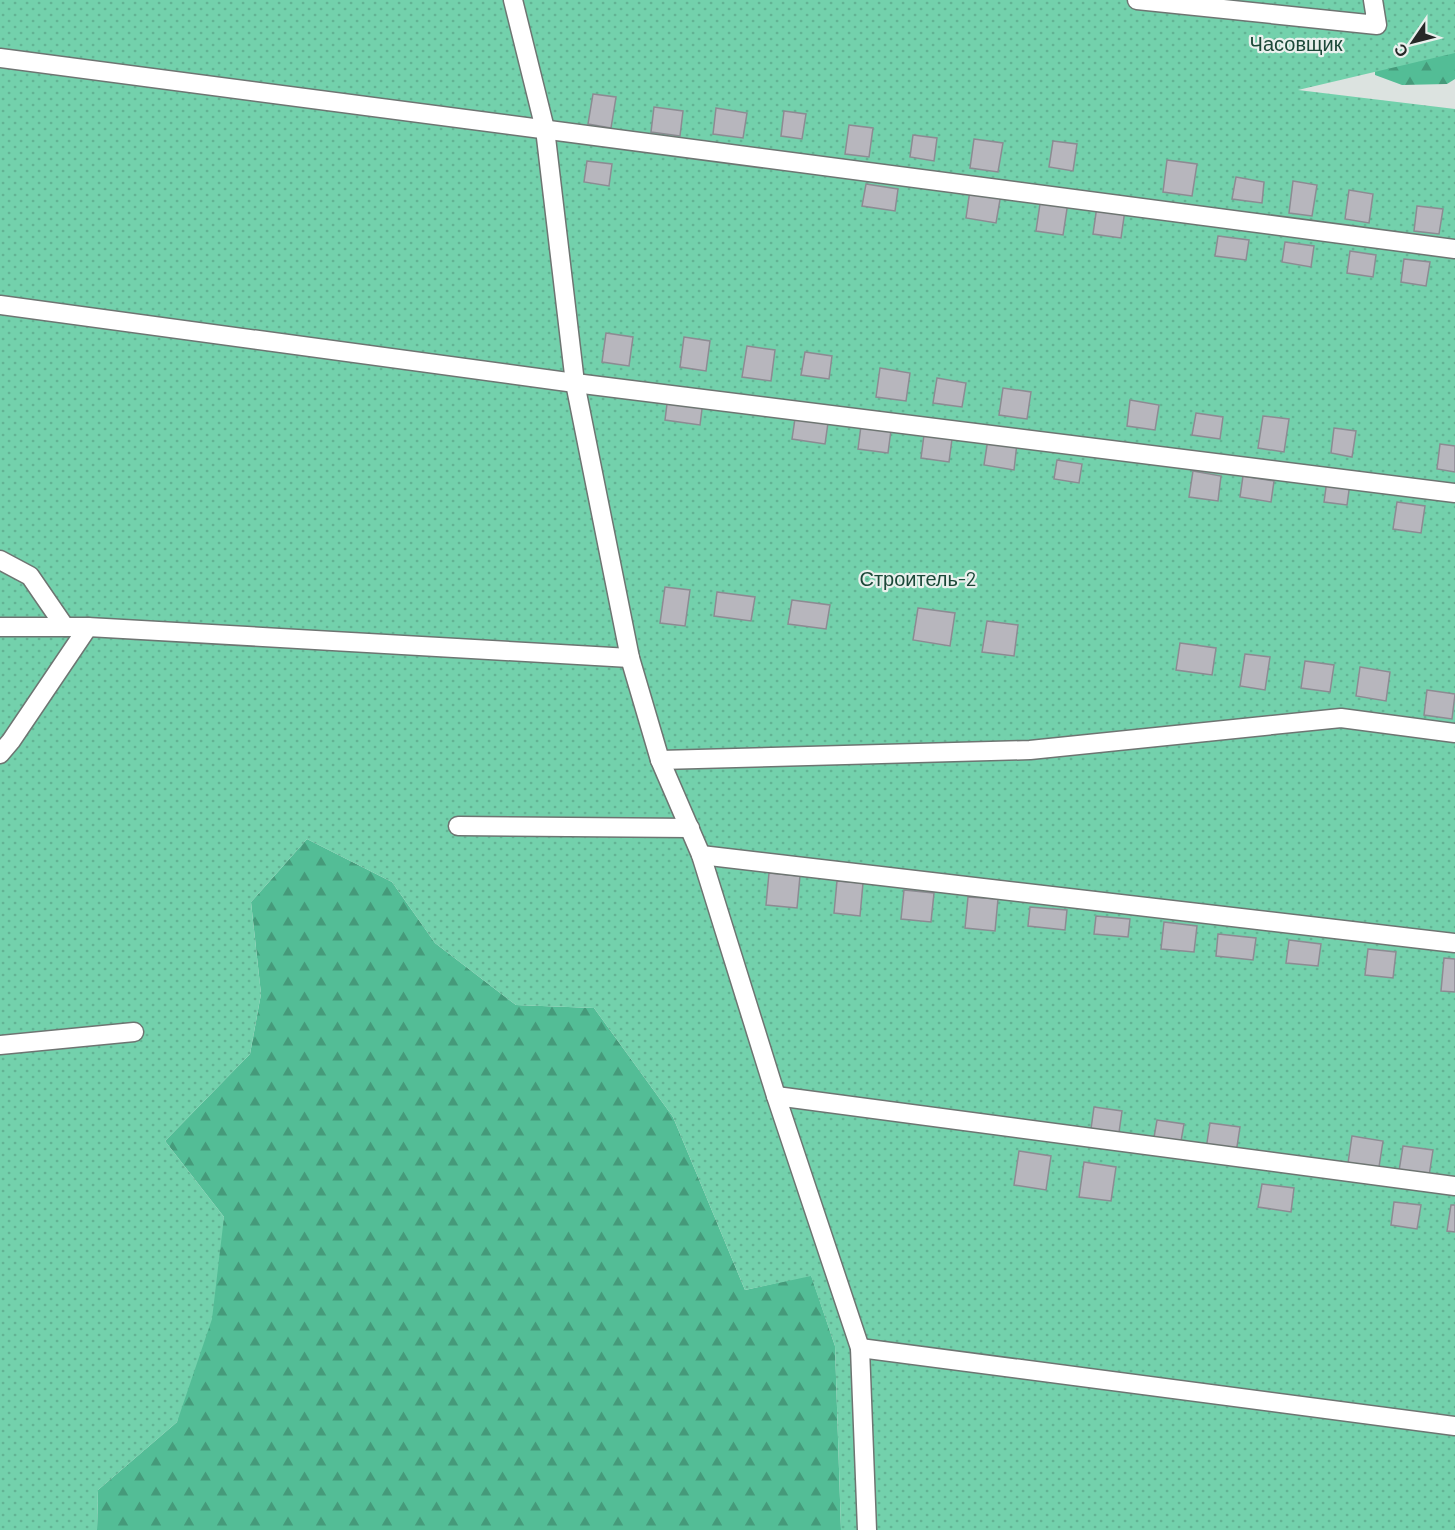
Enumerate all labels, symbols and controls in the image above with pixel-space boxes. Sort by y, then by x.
north arrow [1383,12,1443,72]
park label: Часовщик [1250,31,1343,55]
text: С [1389,40,1411,61]
park label: Строитель-2 [859,566,977,590]

